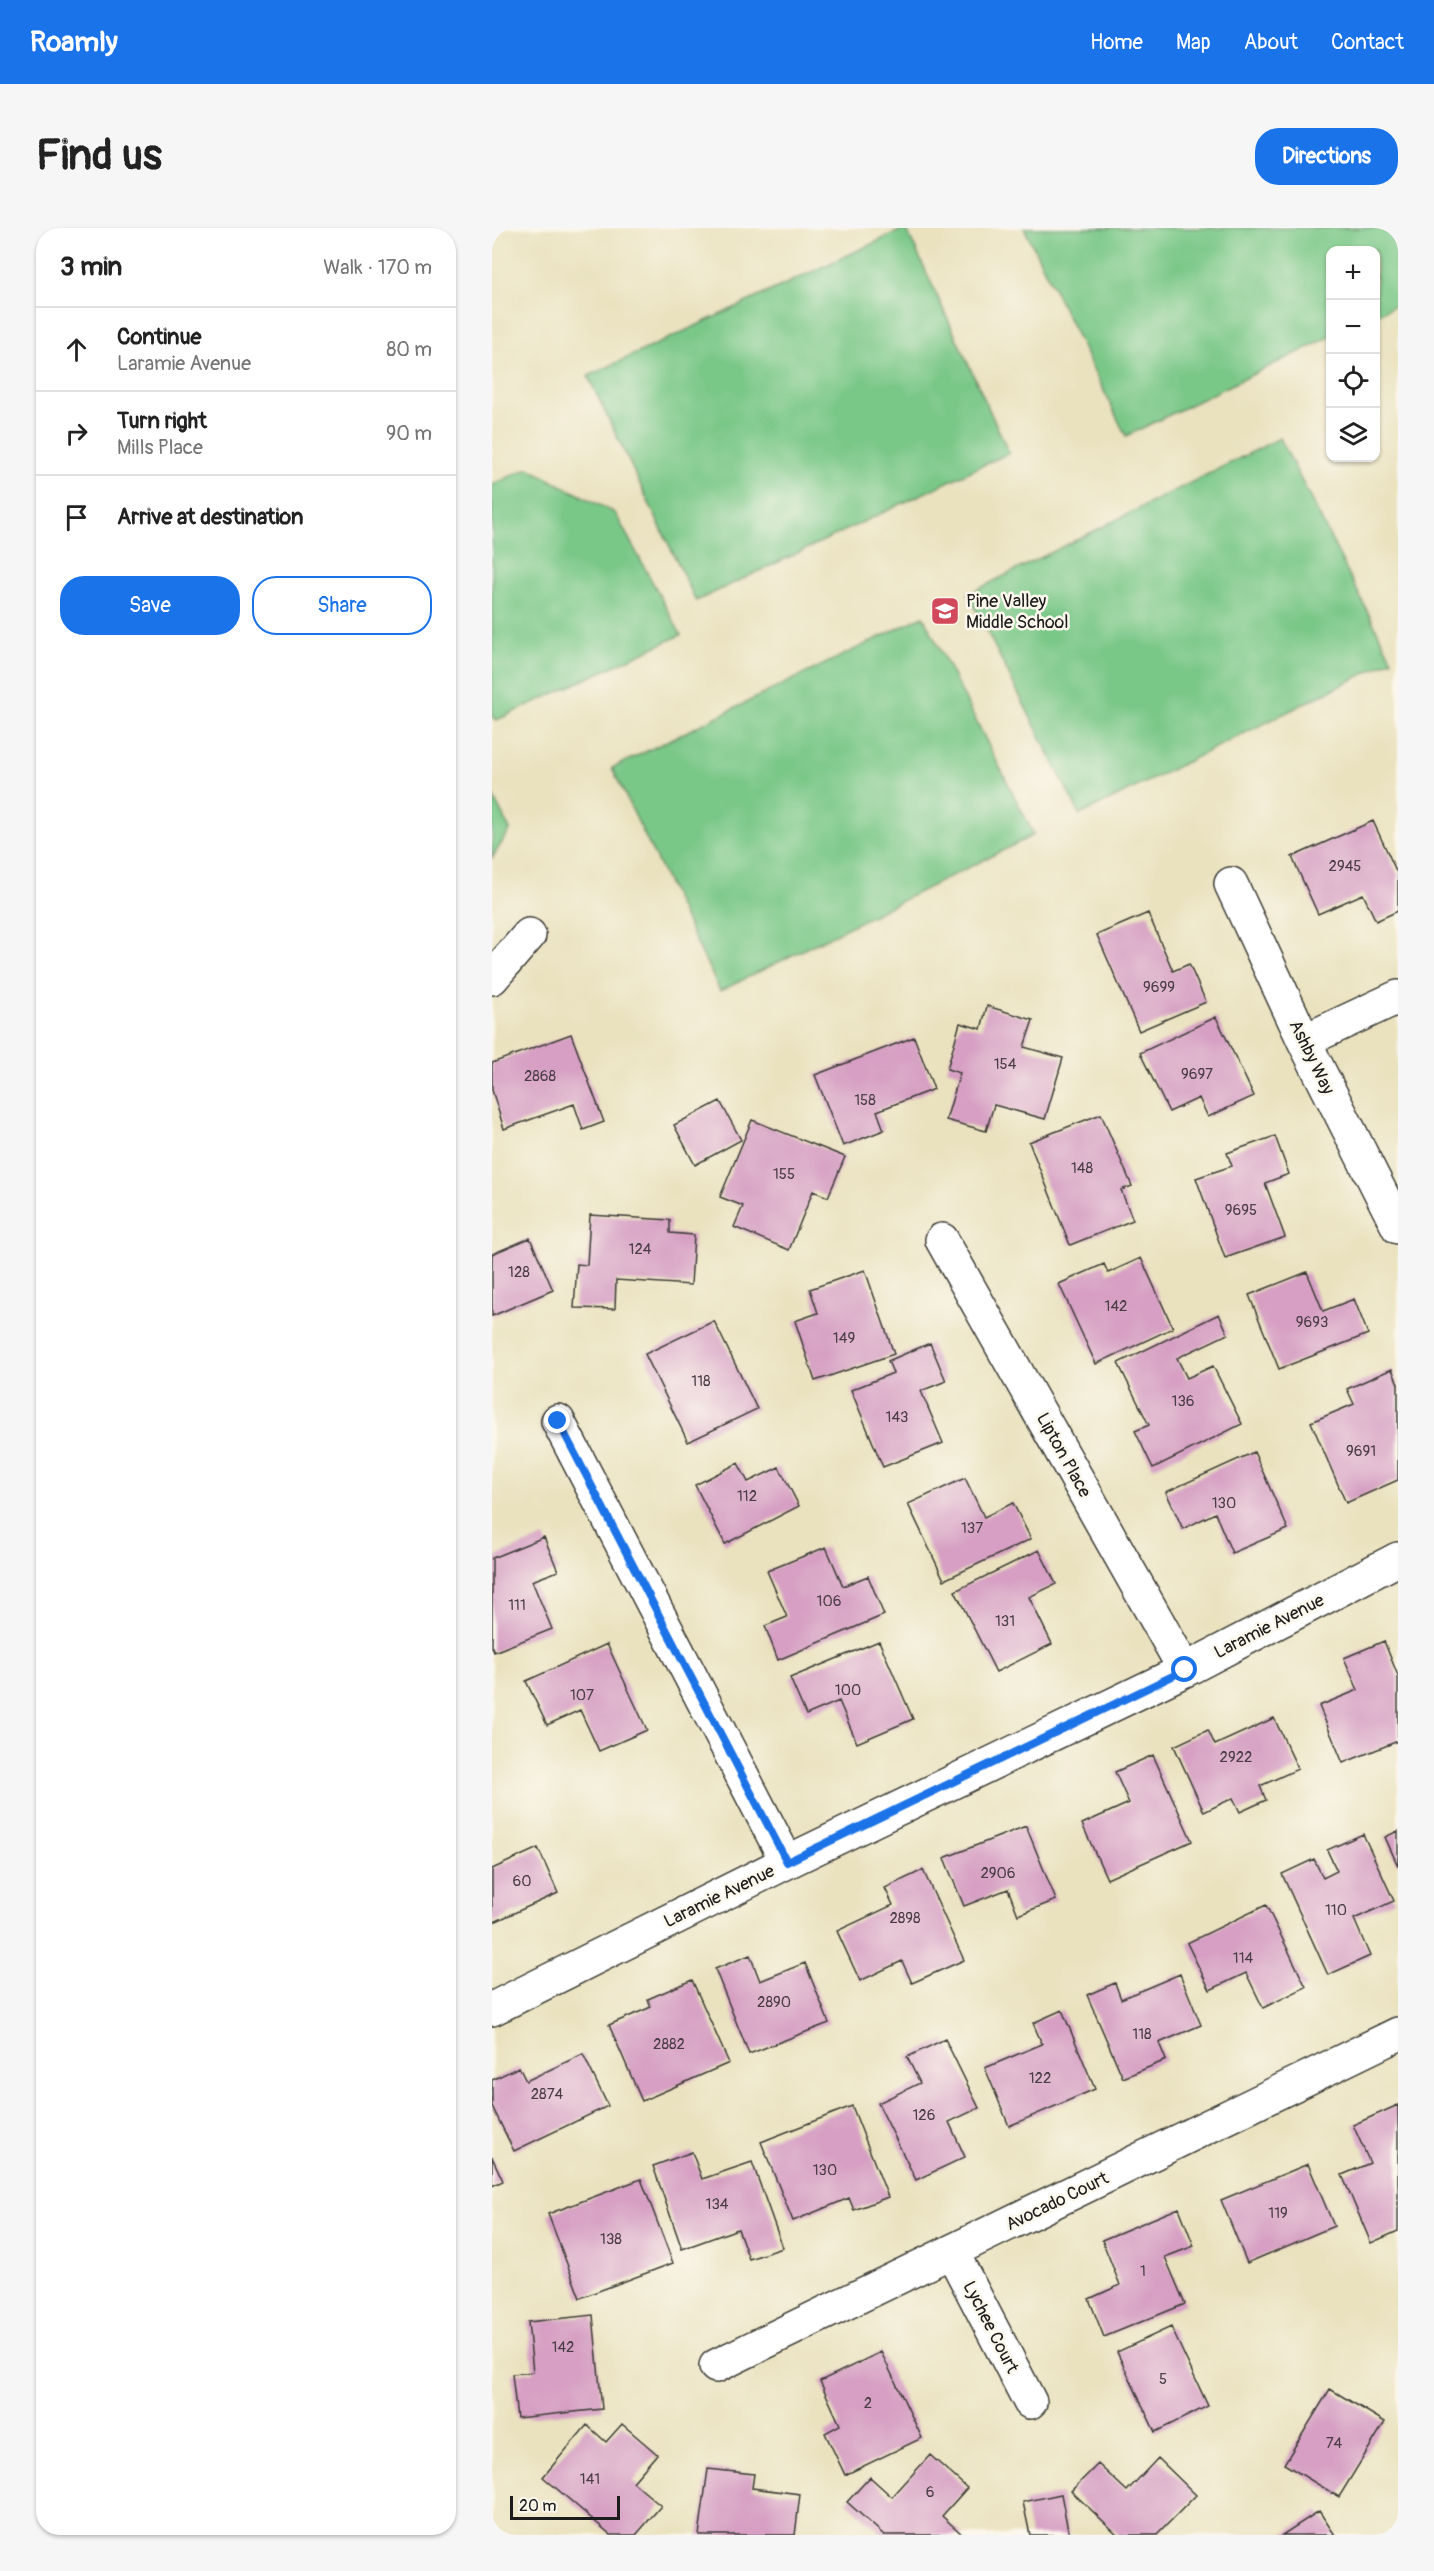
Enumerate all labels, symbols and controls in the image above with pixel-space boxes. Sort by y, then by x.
text: Roamly [30,25,118,60]
text: Home [1090,29,1143,56]
text: Map [1176,29,1211,56]
text: About [1244,29,1298,56]
text: Contact [1331,29,1404,56]
button: Directions [1255,128,1398,185]
text: Find us [36,130,162,182]
map controls [1326,246,1380,462]
button: + [1326,246,1380,300]
text: 3 min [60,251,122,283]
text: Walk · 170 m [323,255,432,280]
button: − [1326,300,1380,354]
text: Continue [117,323,201,351]
icon: ahead [60,333,93,366]
text: 80 m [386,337,432,362]
text: Laramie Avenue [117,351,251,376]
button: locate [1326,354,1380,408]
text: Turn right [117,407,207,435]
button: layers [1326,408,1380,462]
icon: right [60,417,93,450]
text: 90 m [386,421,432,446]
text: Mills Place [117,435,203,460]
icon: arrive [60,501,93,534]
text: Arrive at destination [117,503,303,531]
button: Save [60,576,240,635]
button: Share [252,576,432,635]
place label: Pine Valley Middle School [966,590,1069,634]
school or university icon: Pine Valley Middle School [929,595,961,627]
house number: 2945 [1329,857,1361,876]
house number: 9699 [1143,978,1175,997]
street label: Ashby Way [1284,1016,1340,1099]
house number: 154 [994,1055,1017,1074]
house number: 9697 [1181,1065,1213,1084]
house number: 2868 [524,1067,557,1086]
house number: 158 [854,1091,876,1110]
house number: 148 [1071,1159,1093,1178]
house number: 155 [773,1165,795,1184]
house number: 9695 [1225,1201,1257,1220]
house number: 124 [629,1240,652,1259]
house number: 128 [508,1263,530,1282]
house number: 142 [1105,1297,1127,1316]
house number: 9693 [1296,1313,1328,1332]
house number: 149 [833,1329,855,1348]
house number: 118 [691,1372,711,1391]
house number: 136 [1172,1392,1194,1411]
route end [544,1407,570,1433]
house number: 143 [886,1408,908,1427]
street label: Lipton Place [1031,1409,1096,1502]
house number: 9691 [1346,1442,1376,1461]
house number: 112 [737,1487,757,1506]
house number: 130 [1212,1494,1236,1513]
house number: 137 [961,1519,983,1538]
street label: Laramie Avenue [1210,1589,1328,1664]
house number: 106 [817,1592,841,1611]
house number: 111 [508,1596,526,1615]
house number: 131 [995,1612,1015,1631]
route start [1171,1656,1197,1682]
house number: 100 [835,1681,861,1700]
house number: 107 [570,1686,594,1705]
house number: 2922 [1220,1748,1252,1767]
street label: Laramie Avenue [660,1860,779,1933]
house number: 2906 [980,1864,1016,1883]
house number: 60 [513,1872,531,1891]
house number: 110 [1325,1901,1347,1920]
house number: 2898 [889,1909,921,1928]
house number: 114 [1233,1949,1254,1968]
house number: 2890 [757,1993,791,2012]
house number: 118 [1132,2025,1152,2044]
house number: 2882 [653,2035,685,2054]
house number: 122 [1029,2069,1051,2088]
house number: 2874 [531,2085,564,2104]
house number: 126 [913,2106,935,2125]
house number: 130 [813,2161,837,2180]
street label: Avocado Court [1002,2166,1113,2236]
house number: 134 [706,2195,729,2214]
house number: 119 [1268,2204,1288,2223]
house number: 138 [600,2230,622,2249]
house number: 1 [1140,2262,1146,2281]
street label: Lychee Court [957,2277,1024,2378]
house number: 142 [552,2338,574,2357]
house number: 5 [1159,2370,1167,2389]
house number: 2 [864,2394,872,2413]
house number: 74 [1326,2434,1343,2453]
house number: 141 [580,2470,600,2489]
house number: 6 [926,2483,934,2502]
scale bar [510,2493,620,2520]
text: 20 m [519,2496,557,2516]

